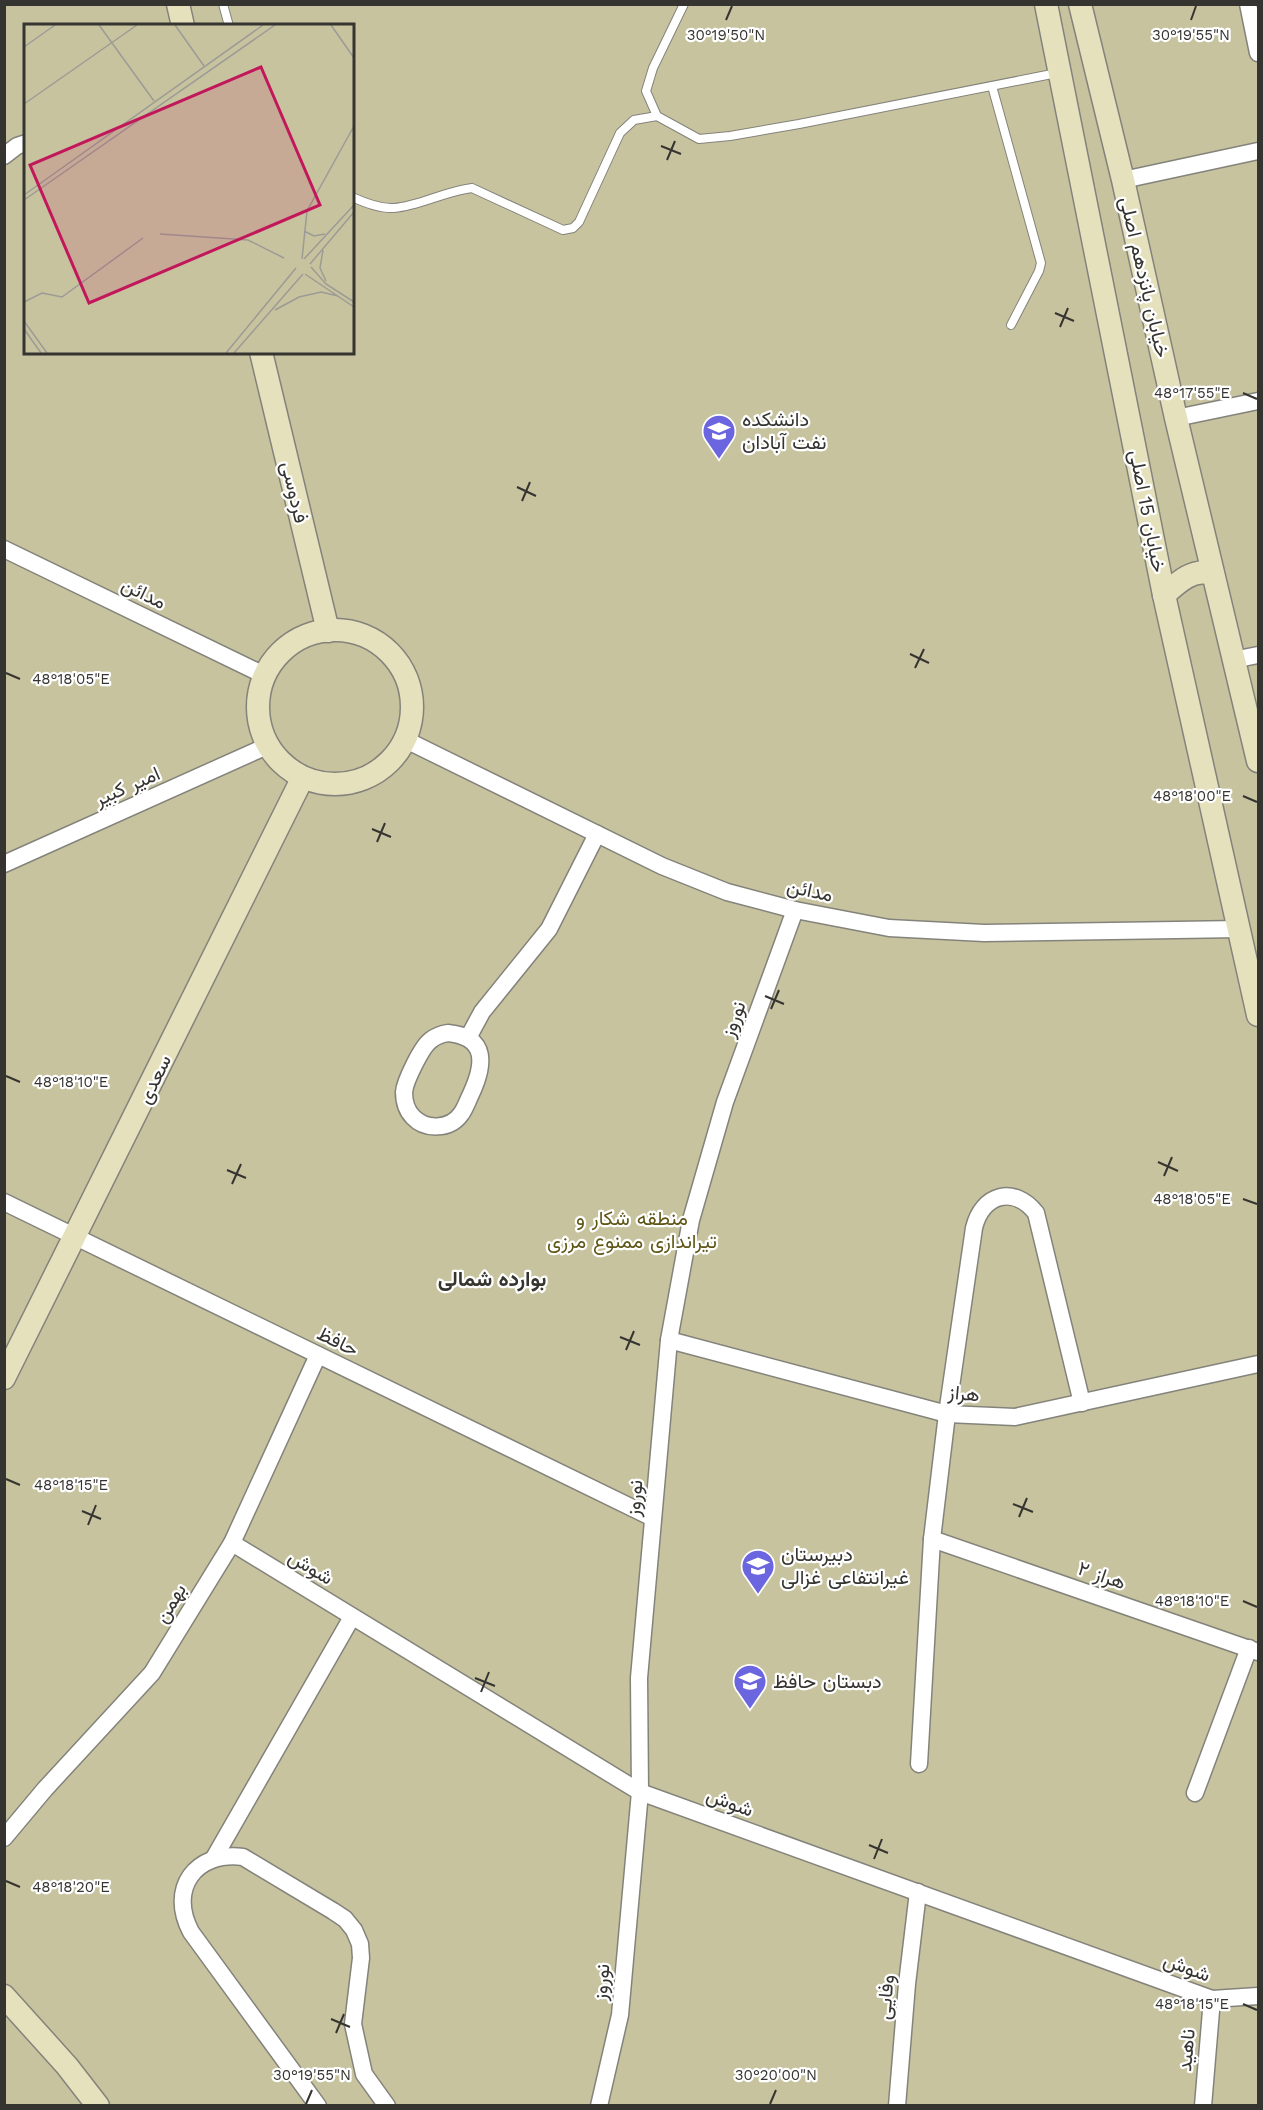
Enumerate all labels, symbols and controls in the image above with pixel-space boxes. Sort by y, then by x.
inset map [24,24,354,354]
text: 30°19'50"N [687,26,765,44]
text: 30°19'55"N [1152,26,1230,44]
street label: خیابان پانزدهم اصلی [1113,194,1175,360]
text: 48°17'55"E [1154,384,1230,402]
place label: دانشکده نفت آبادان [742,407,827,454]
school or university icon: دانشکده نفت آبادان [701,413,737,460]
street label: خیابان 15 اصلی [1124,448,1172,574]
street label: فردوسی [275,459,314,525]
street label: مدائن [118,572,170,614]
text: 48°18'05"E [32,670,110,688]
street label: امیر کبیر [90,761,164,812]
text: 48°18'00"E [1153,787,1231,805]
street label: مدائن [785,873,835,907]
street label: نوروز [715,998,752,1042]
street label: سعدی [132,1050,176,1108]
text: 48°18'10"E [34,1073,108,1091]
text: 48°18'05"E [1153,1190,1231,1208]
park label: منطقه شکار و تیراندازی ممنوع مرزی [547,1206,717,1255]
district label: بوارده شمالی [438,1266,546,1292]
street label: حافظ [313,1321,363,1361]
street label: هراز [946,1380,981,1407]
text: 48°18'15"E [34,1476,108,1494]
street label: نوروز [620,1479,649,1519]
place label: دبیرستان غیرانتفاعی غزالی [781,1542,909,1590]
street label: شوش [284,1544,338,1591]
school or university icon: دبیرستان غیرانتفاعی غزالی [740,1548,776,1595]
street label: هراز ۲ [1075,1556,1129,1595]
street label: بهمن [149,1579,192,1628]
text: 48°18'10"E [1155,1592,1229,1610]
school or university icon: دبستان حافظ [732,1663,768,1710]
place label: دبستان حافظ [773,1669,882,1693]
street label: شوش [703,1782,757,1822]
text: 48°18'20"E [32,1878,110,1896]
street label: شوش [1160,1947,1214,1987]
street label: نوروز [587,1963,616,2003]
street label: وفایی [871,1973,900,2021]
text: 48°18'15"E [1155,1995,1229,2013]
street label: ناهید [1172,2028,1200,2072]
text: 30°19'55"N [273,2066,351,2084]
text: 30°20'00"N [735,2066,817,2084]

